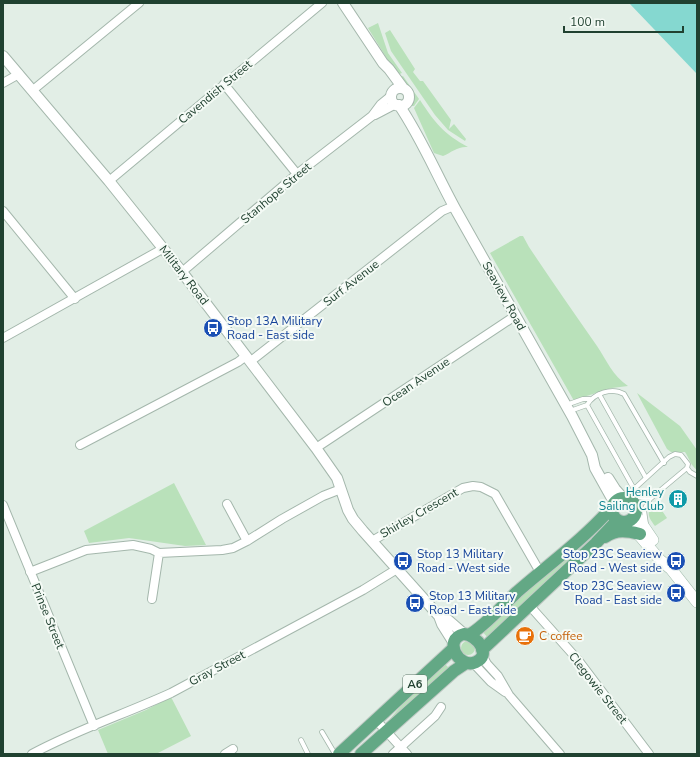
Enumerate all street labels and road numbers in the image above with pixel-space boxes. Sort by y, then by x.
street label: Cavendish Street [175,56,256,128]
street label: Stanhope Street [237,158,315,227]
street label: Military Road [156,242,212,308]
street label: Surf Avenue [320,256,382,310]
street label: Seaview Road [478,259,530,333]
street label: Ocean Avenue [379,354,453,410]
street label: Shirley Crescent [377,484,462,542]
street label: Prinse Street [28,581,69,652]
street label: Gray Street [186,646,248,689]
street label: Clegowie Street [565,649,631,728]
road number: A6 [403,675,427,693]

